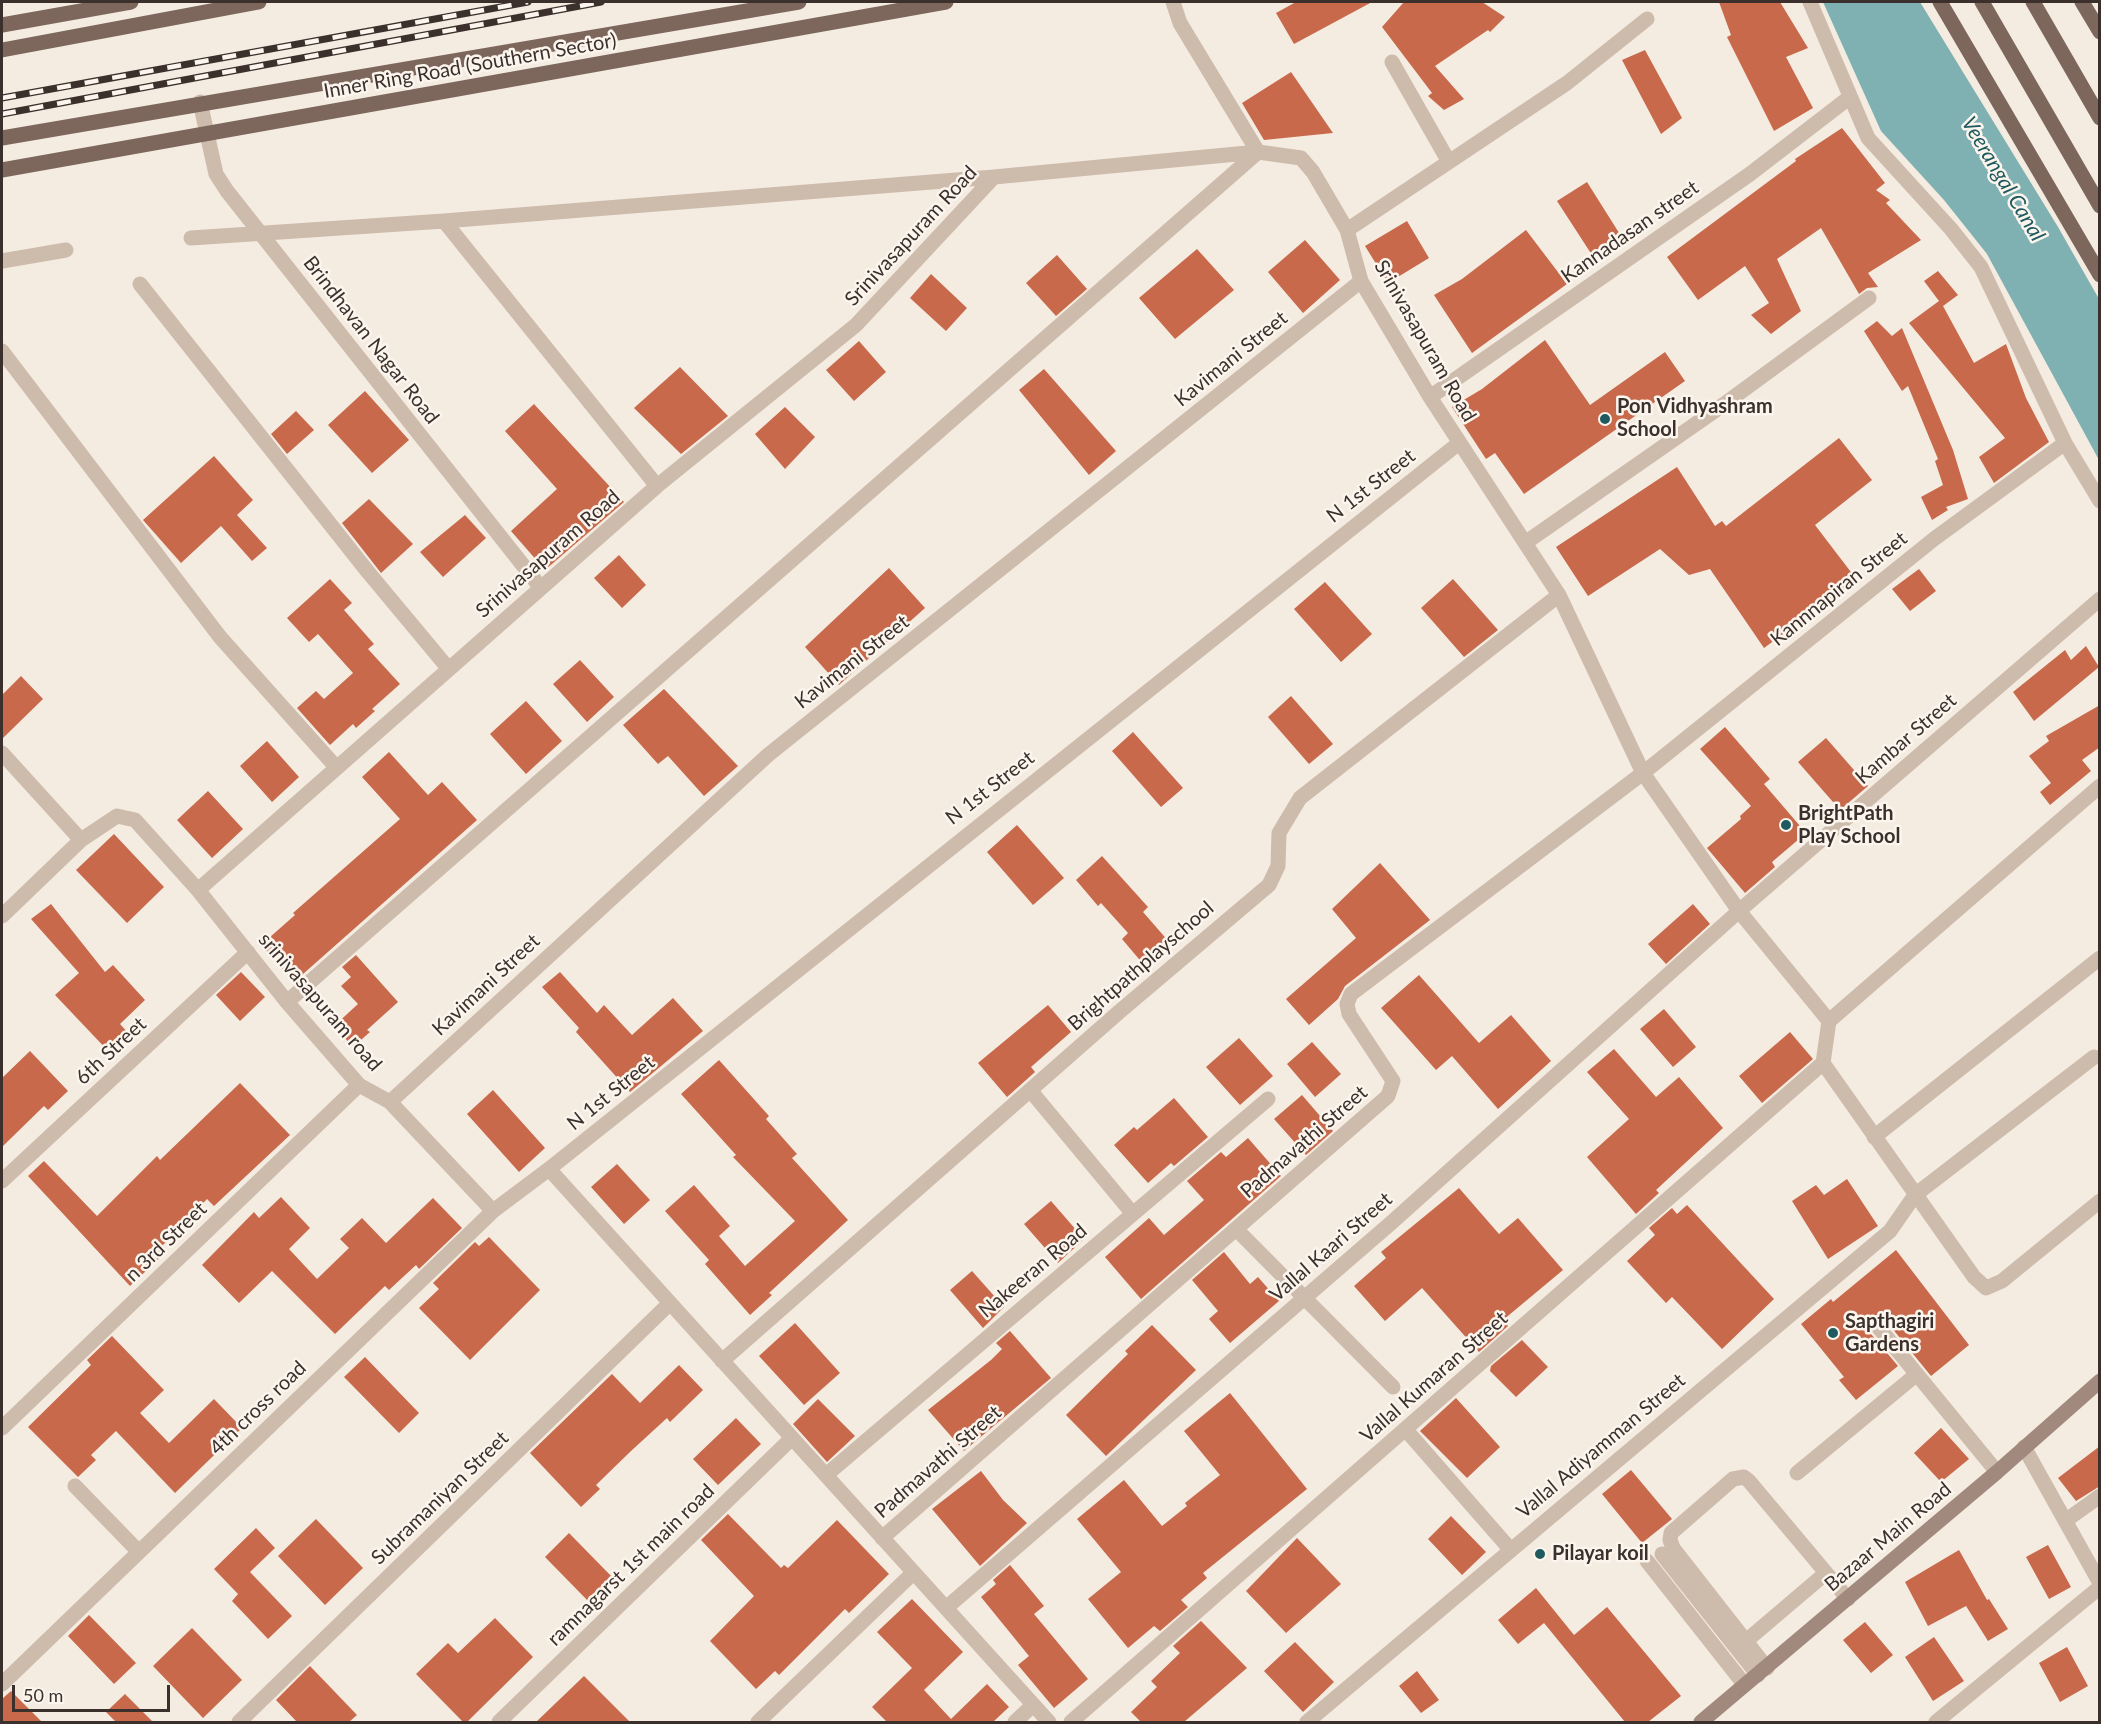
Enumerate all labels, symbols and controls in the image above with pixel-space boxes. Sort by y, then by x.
street label: Inner Ring Road (Southern Sector) [322,28,618,104]
water label: Veerangal Canal [1956,112,2050,246]
street label: Srinivasapuram Road [840,161,982,311]
street label: Kannadasan street [1557,176,1703,288]
street label: Brindhavan Nagar Road [298,251,444,429]
street label: Srinivasapuram Road [1369,256,1481,426]
street label: Kavimani Street [1170,306,1292,412]
place label: Pon Vidhyashram School [1617,395,1773,442]
marker: Pon Vidhyashram School [1598,412,1612,426]
street label: N 1st Street [1322,444,1420,528]
street label: Srinivasapuram Road [471,485,625,623]
street label: Kannnapiran Street [1766,527,1912,651]
street label: Kavimani Street [790,610,914,714]
street label: Kambar Street [1851,689,1961,789]
street label: N 1st Street [941,746,1039,830]
place label: BrightPath Play School [1798,802,1900,849]
marker: BrightPath Play School [1779,818,1793,832]
street label: Brightpathplayschool [1063,896,1219,1036]
street label: srinivasapuram road [253,928,387,1076]
street label: Kavimani Street [427,929,545,1041]
street label: 6th Street [71,1012,151,1090]
street label: N 1st Street [562,1050,660,1136]
street label: Padmavathi Street [1236,1081,1372,1203]
street label: Vallal Kaari Street [1265,1187,1397,1307]
street label: n 3rd Street [120,1197,212,1287]
street label: Nakeeran Road [974,1219,1092,1323]
street label: Vallal Kumaran Street [1355,1306,1513,1448]
place label: Sapthagiri Gardens [1845,1310,1934,1357]
marker: Sapthagiri Gardens [1826,1326,1840,1340]
street label: 4th cross road [205,1356,311,1460]
street label: Vallal Adiyamman Street [1512,1369,1690,1523]
street label: Padmavathi Street [870,1401,1006,1523]
street label: Subramaniyan Street [366,1426,514,1570]
street label: Bazaar Main Road [1820,1477,1956,1597]
street label: ramnagarst 1st main road [543,1479,719,1651]
place label: Pilayar koil [1552,1542,1649,1566]
marker: Pilayar koil [1533,1547,1547,1561]
scale bar [15,1673,172,1711]
text: 50 m [23,1684,63,1706]

